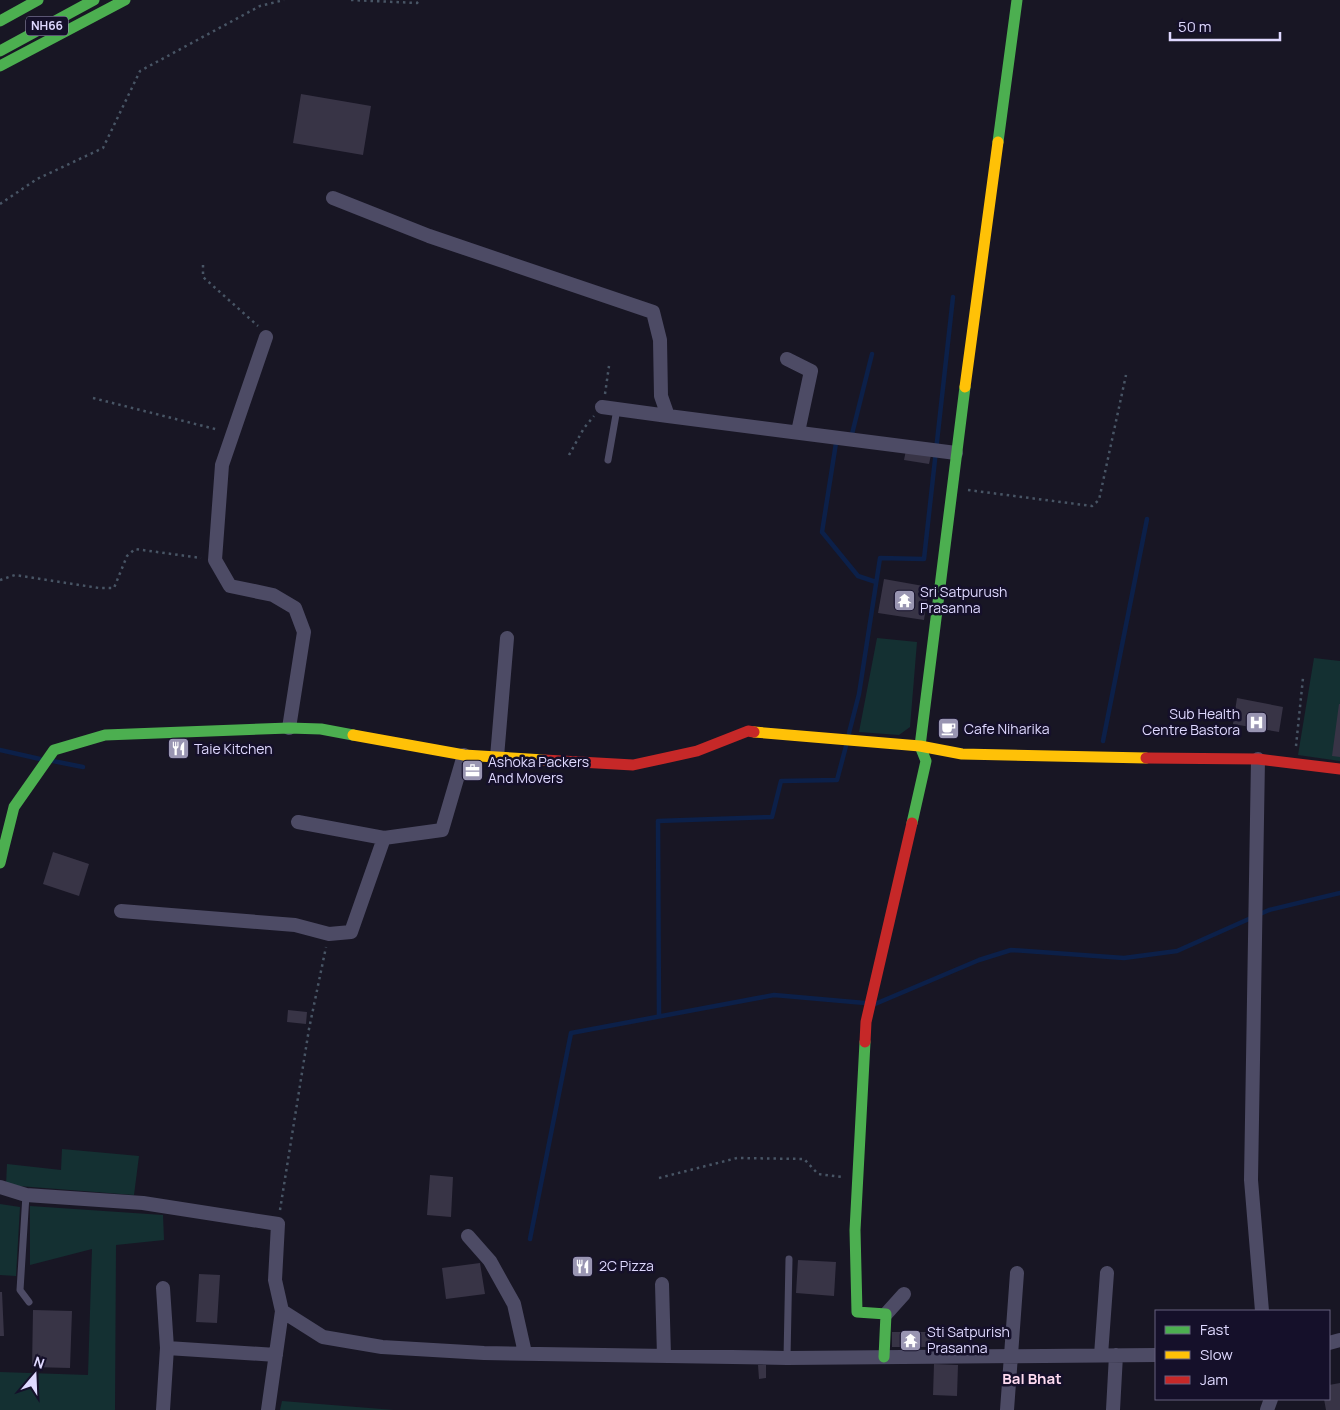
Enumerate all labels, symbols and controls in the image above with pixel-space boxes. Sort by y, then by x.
scale bar [1170,10,1280,42]
road number: NH66 [26,16,68,36]
text: 50 m [1178,16,1212,37]
place label: Sri Satpurush Prasanna [920,582,1007,617]
temple icon: Sri Satpurush Prasanna [892,588,916,612]
place label: Sub Health Centre Bastora [1142,704,1240,739]
hospital icon: Sub Health Centre Bastora [1244,710,1268,734]
cafe icon: Cafe Niharika [936,717,960,741]
place label: Cafe Niharika [964,719,1049,738]
restaurant icon: Taie Kitchen [166,737,190,761]
place label: Taie Kitchen [194,739,273,758]
place label: Ashoka Packers And Movers [488,752,589,787]
office icon: Ashoka Packers And Movers [460,758,484,782]
restaurant icon: 2C Pizza [571,1254,595,1278]
place label: 2C Pizza [599,1256,654,1275]
legend [1155,1310,1330,1400]
text: Fast [1200,1319,1229,1340]
place label: Sti Satpurish Prasanna [927,1322,1010,1357]
temple icon: Sti Satpurish Prasanna [899,1328,923,1352]
text: Slow [1200,1344,1233,1365]
north arrow [10,1350,60,1400]
text: N [32,1352,47,1373]
district label: Bal Bhat [1002,1368,1062,1389]
text: Jam [1200,1369,1228,1390]

